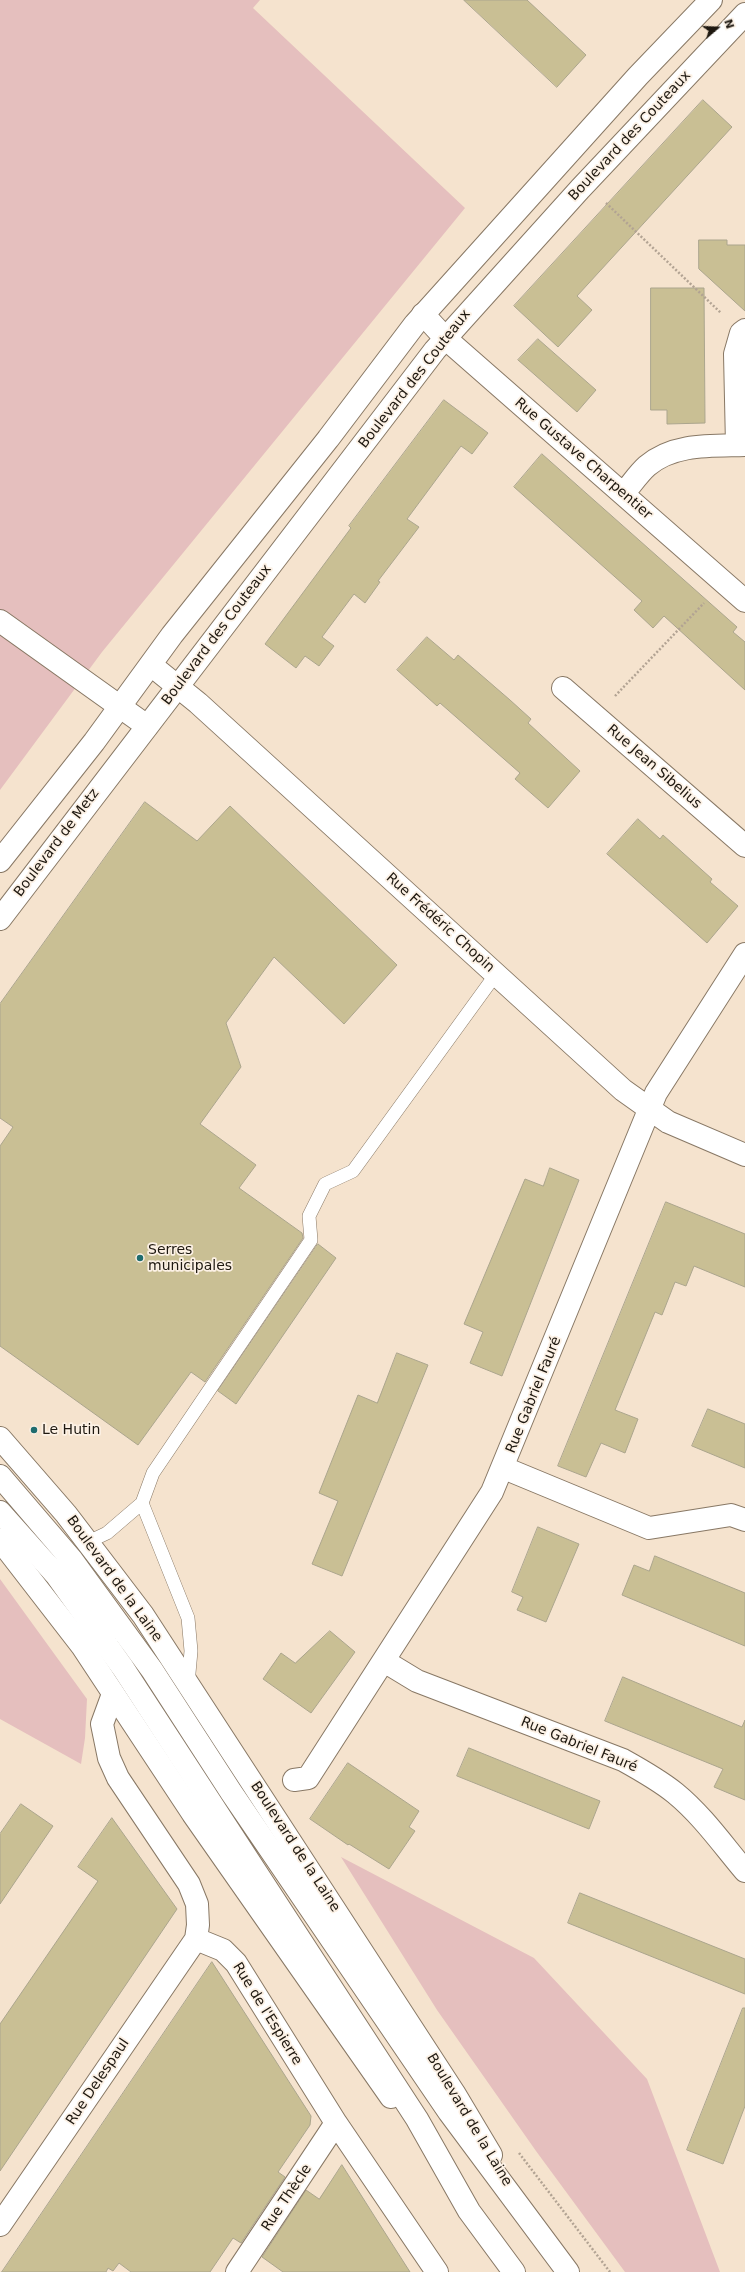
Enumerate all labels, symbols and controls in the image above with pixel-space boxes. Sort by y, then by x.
north arrow [697,8,737,48]
text: N [721,17,736,30]
street label: Boulevard des Couteaux [565,68,695,204]
street label: Boulevard des Couteaux [356,306,474,452]
street label: Rue Gustave Charpentier [511,395,655,523]
street label: Boulevard des Couteaux [159,561,275,709]
street label: Rue Jean Sibelius [603,721,705,813]
street label: Boulevard de Metz [11,786,103,900]
street label: Rue Frédéric Chopin [382,870,498,976]
place label: Serres municipales [148,1242,232,1274]
marker: Serres municipales [135,1253,145,1263]
street label: Rue Gabriel Fauré [503,1334,565,1456]
place label: Le Hutin [42,1422,100,1438]
marker: Le Hutin [29,1425,39,1435]
street label: Boulevard de la Laine [63,1513,165,1645]
street label: Rue Gabriel Fauré [518,1714,640,1776]
street label: Boulevard de la Laine [247,1779,343,1915]
street label: Rue de l'Espierre [229,1960,305,2068]
street label: Rue Delespaul [63,2036,133,2128]
street label: Boulevard de la Laine [423,2051,515,2189]
street label: Rue Thècle [258,2161,316,2235]

